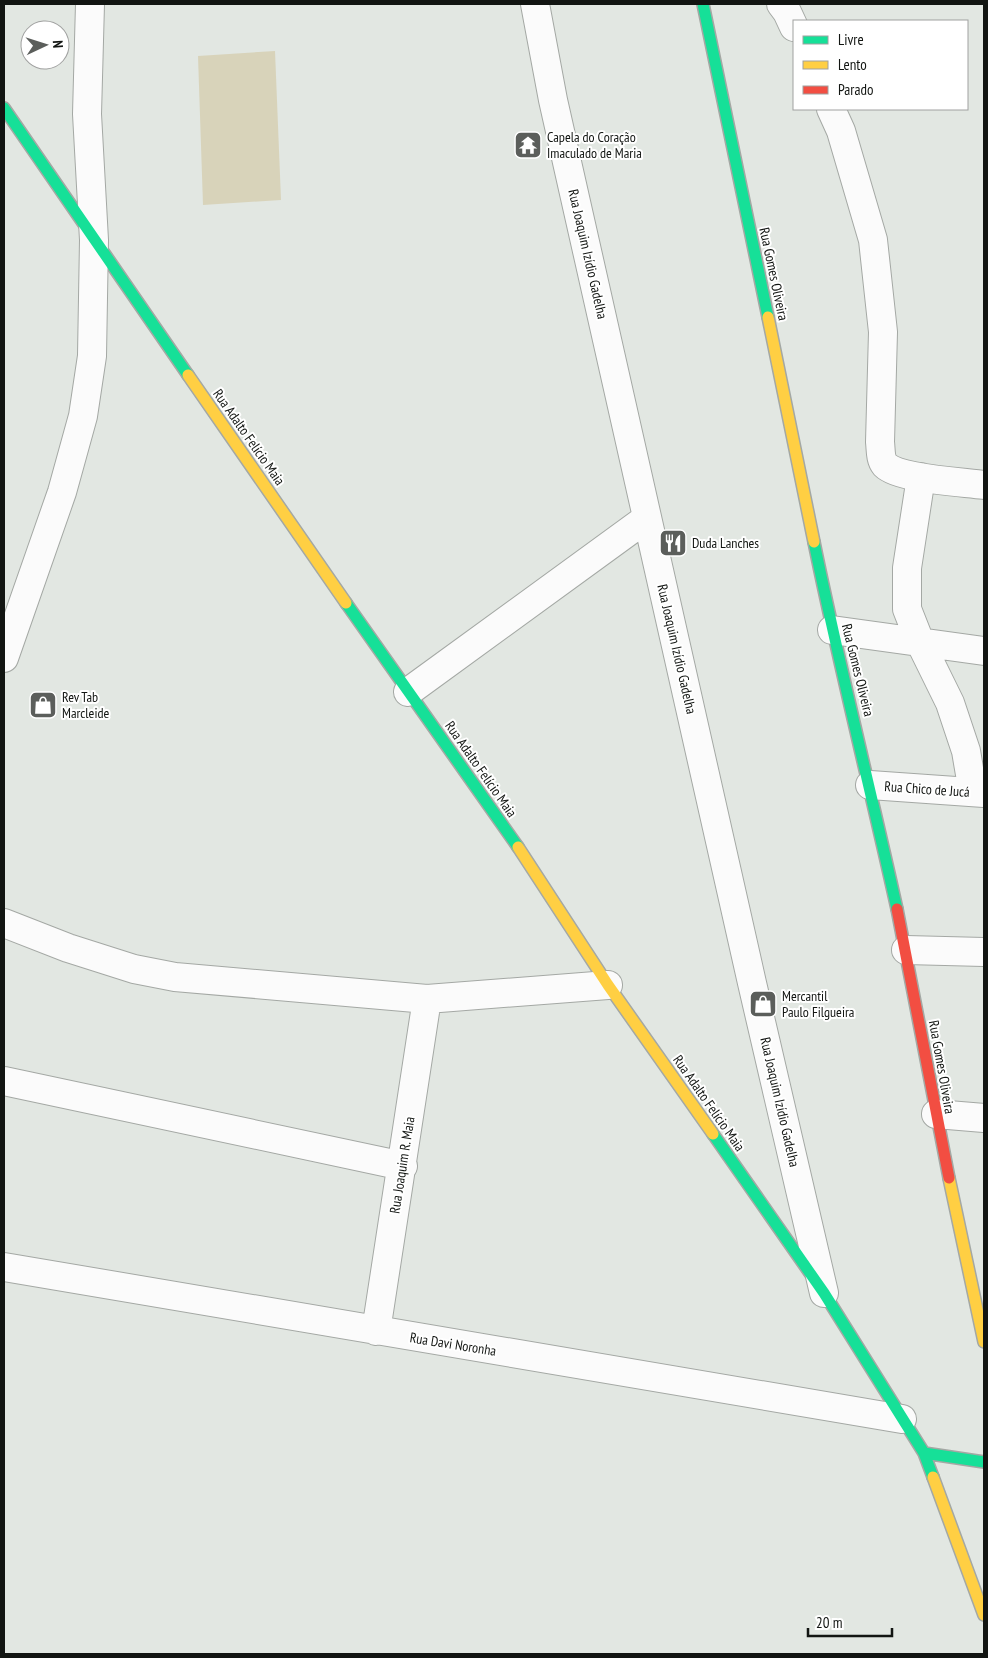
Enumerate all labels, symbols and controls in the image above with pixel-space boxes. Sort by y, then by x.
north arrow [20,20,70,70]
legend [793,20,968,110]
text: Livre [838,30,864,49]
text: N [49,40,67,48]
text: Lento [838,55,867,74]
text: Parado [838,80,873,99]
place label: Capela do Coração Imaculado de Maria [547,128,642,162]
temple icon: Capela do Coração Imaculado de Maria [513,130,543,160]
street label: Rua Joaquim Izídio Gadelha [564,187,612,321]
street label: Rua Gomes Oliveira [755,226,793,322]
street label: Rua Adalto Felício Maia [209,385,289,489]
restaurant icon: Duda Lanches [658,528,688,558]
place label: Duda Lanches [692,534,759,552]
street label: Rua Joaquim Izídio Gadelha [653,582,701,716]
street label: Rua Gomes Oliveira [838,622,878,718]
place label: Rev Tab Marcleide [62,688,109,722]
shop icon: Rev Tab Marcleide [28,690,58,720]
street label: Rua Adalto Felício Maia [441,717,521,821]
street label: Rua Chico de Jucá [884,777,970,801]
place label: Mercantil Paulo Filgueira [782,987,854,1021]
shop icon: Mercantil Paulo Filgueira [748,989,778,1019]
street label: Rua Gomes Oliveira [925,1019,959,1115]
street label: Rua Joaquim Izídio Gadelha [756,1035,804,1169]
street label: Rua Adalto Felício Maia [669,1051,749,1155]
street label: Rua Joaquim R. Maia [385,1115,419,1215]
street label: Rua Davi Noronha [409,1328,497,1360]
scale bar [808,1606,892,1638]
text: 20 m [816,1613,842,1632]

